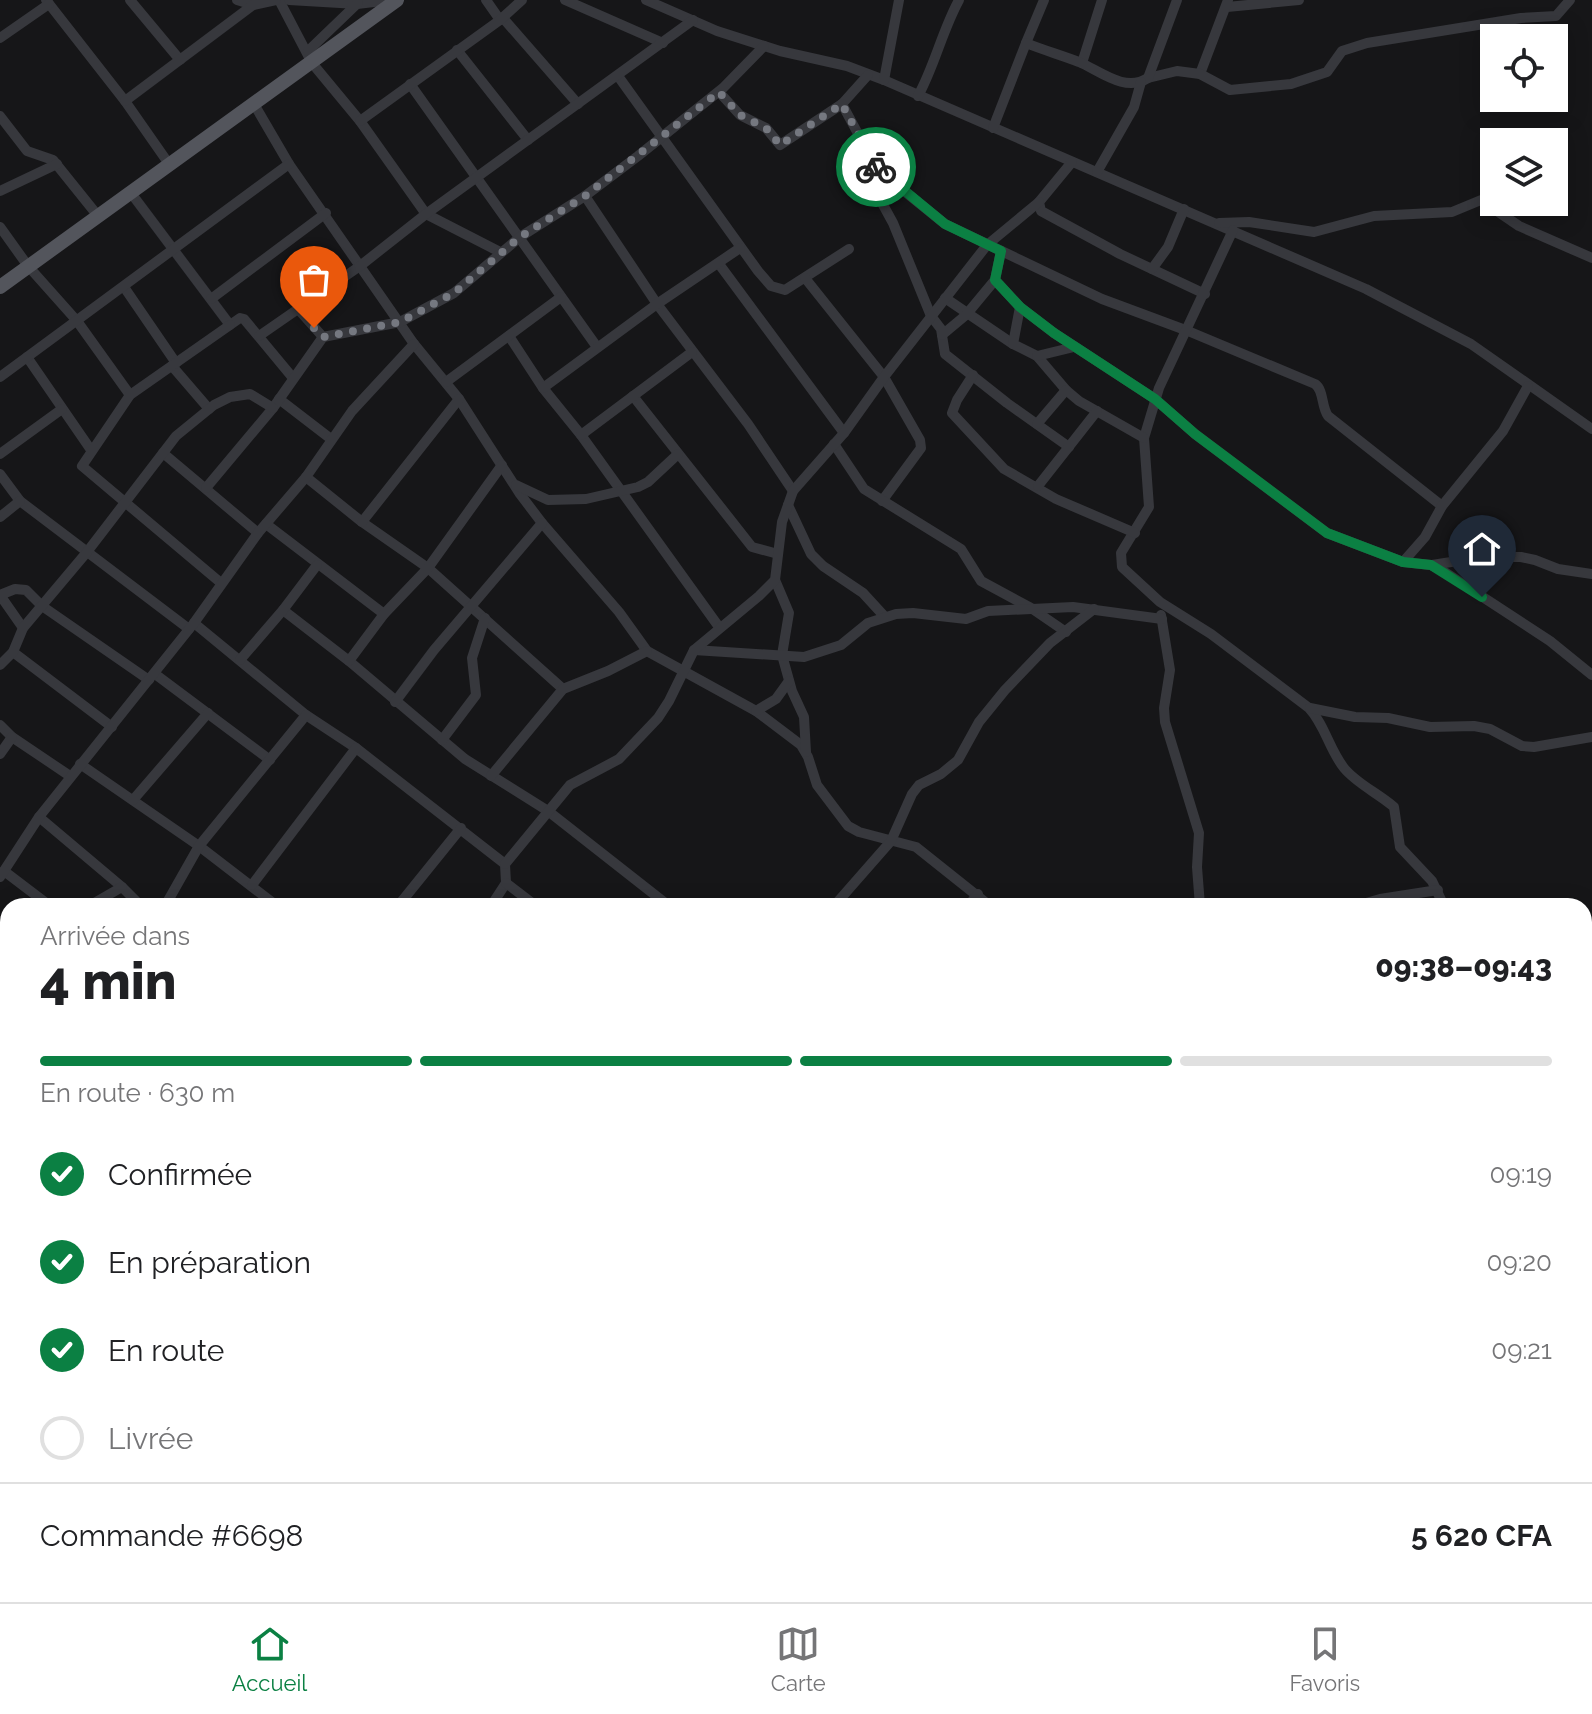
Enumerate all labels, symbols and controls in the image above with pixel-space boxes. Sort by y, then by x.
map controls [1480,24,1568,216]
button: locate [1480,24,1568,112]
courier [836,127,916,207]
button: layers [1480,128,1568,216]
icon: bike [854,145,898,189]
pin [280,246,348,328]
icon: bag [292,258,336,302]
pin [1448,515,1516,597]
icon: home [1460,527,1504,571]
text: Arrivée dans [40,921,190,951]
text: 09:38–09:43 [1375,949,1552,984]
text: 4 min [40,950,177,1011]
text: En route · 630 m [40,1078,235,1108]
icon: check [40,1152,84,1196]
text: Confirmée [108,1157,252,1192]
text: 09:19 [1490,1159,1552,1189]
icon: check [40,1240,84,1284]
text: En préparation [108,1245,311,1280]
text: 09:20 [1487,1247,1552,1277]
icon: check [40,1328,84,1372]
text: En route [108,1333,224,1368]
text: 09:21 [1491,1335,1552,1365]
text: Livrée [108,1421,193,1456]
text: Commande #6698 [40,1518,303,1553]
text: 5 620 CFA [1411,1518,1552,1553]
tab: Accueil [232,1622,307,1696]
tab: Carte [771,1622,826,1696]
tab: Favoris [1289,1622,1360,1696]

